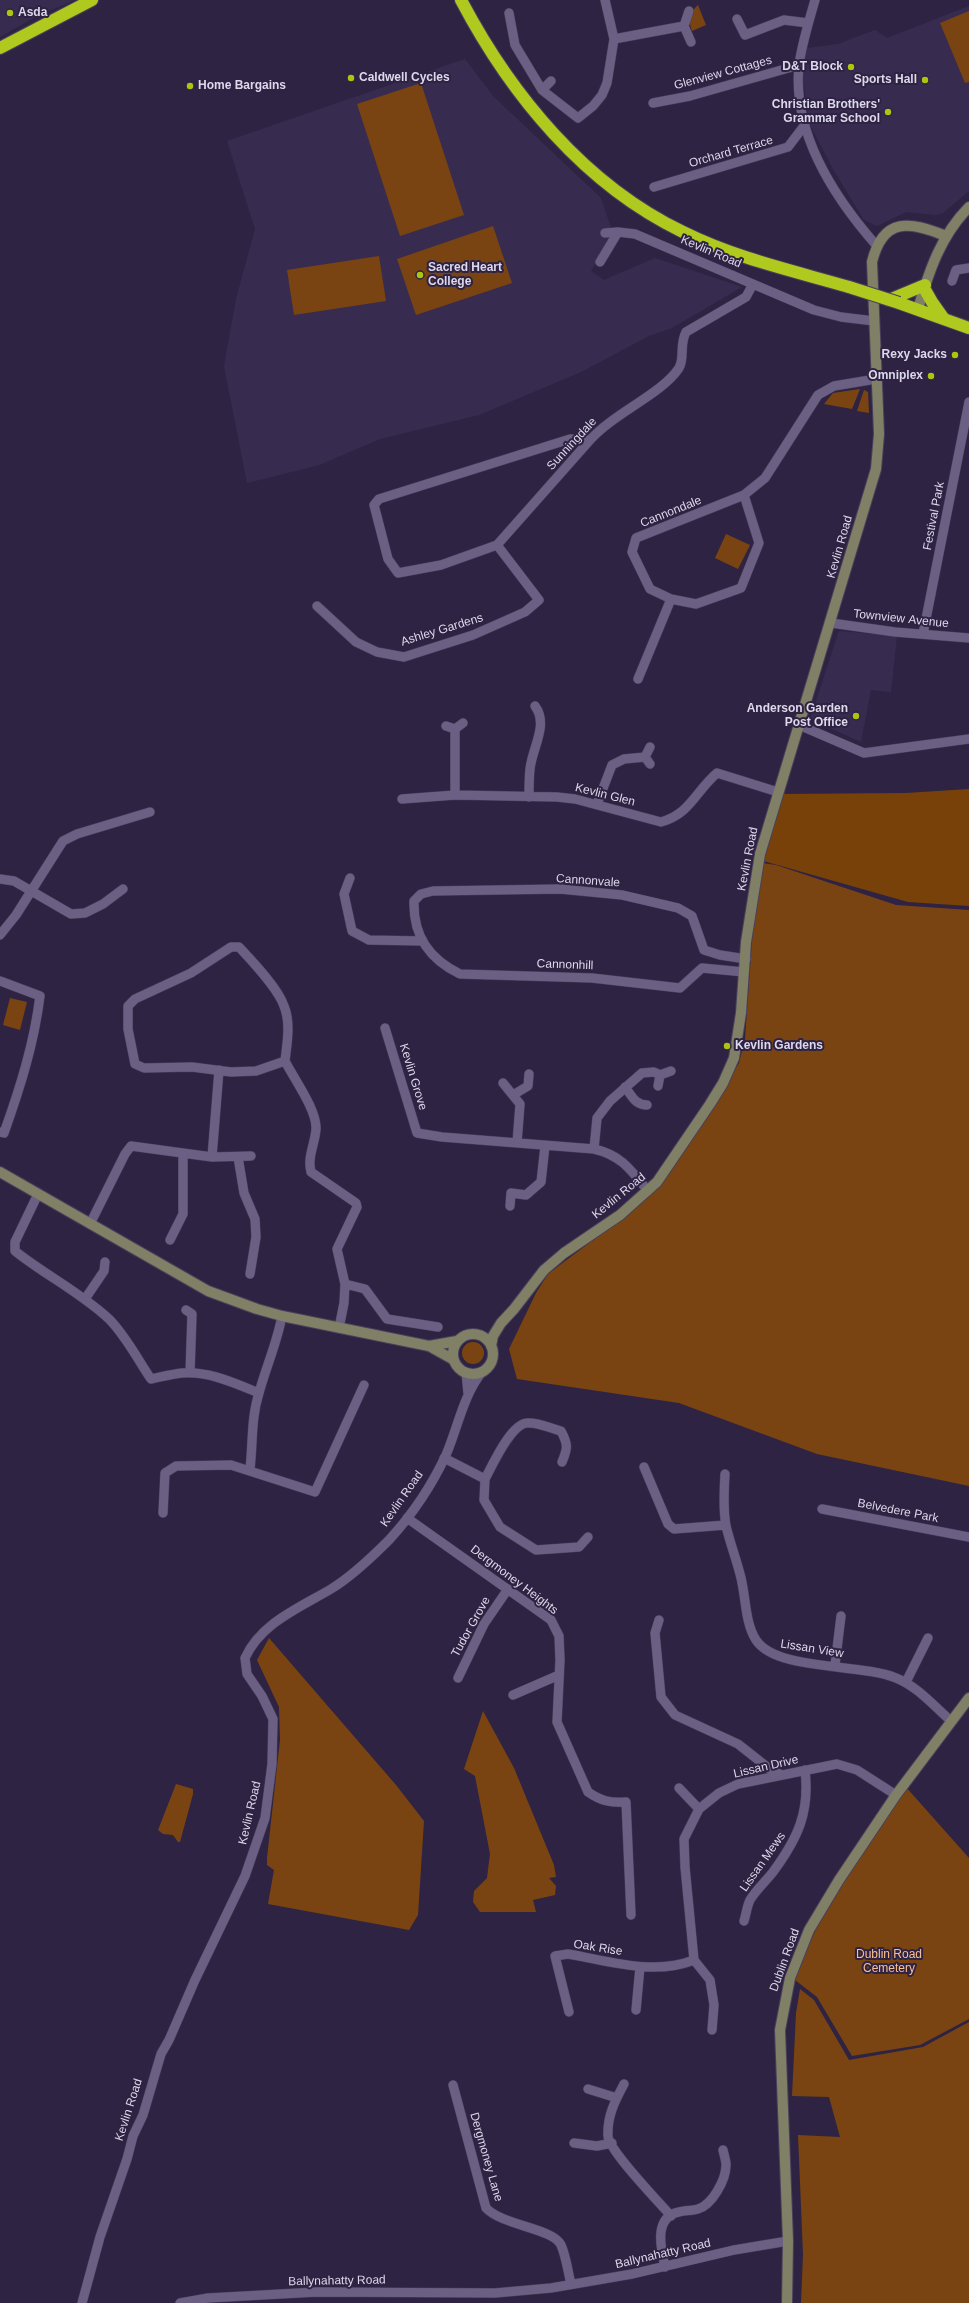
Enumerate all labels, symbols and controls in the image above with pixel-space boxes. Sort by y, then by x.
place label: Asda [18,6,47,20]
marker: Asda [5,8,15,18]
street label: Glenview Cottages [672,53,774,93]
place label: D&T Block [782,60,843,74]
marker: D&T Block [846,62,856,72]
place label: Caldwell Cycles [359,71,450,85]
marker: Caldwell Cycles [346,73,356,83]
place label: Sports Hall [854,73,917,87]
marker: Sports Hall [920,75,930,85]
place label: Home Bargains [198,79,286,93]
marker: Home Bargains [185,81,195,91]
place label: Christian Brothers' Grammar School [772,98,880,126]
marker: Christian Brothers' Grammar School [883,107,893,117]
street label: Orchard Terrace [687,133,775,171]
street label: Kevlin Road [678,233,744,271]
place label: Sacred Heart College [428,261,502,289]
marker: Sacred Heart College [415,270,425,280]
place label: Rexy Jacks [882,348,947,362]
marker: Rexy Jacks [950,350,960,360]
place label: Omniplex [868,369,923,383]
marker: Omniplex [926,371,936,381]
street label: Sunningdale [544,415,600,473]
street label: Festival Park [920,481,948,551]
street label: Cannondale [638,493,704,531]
street label: Kevlin Road [824,514,856,580]
street label: Townview Avenue [853,607,949,631]
street label: Ashley Gardens [399,611,485,649]
place label: Anderson Garden Post Office [747,702,848,730]
marker: Anderson Garden Post Office [851,711,861,721]
street label: Kevlin Glen [573,781,637,809]
street label: Kevlin Road [735,826,761,892]
street label: Cannonvale [556,872,620,890]
street label: Cannonhill [536,957,594,973]
place label: Kevlin Gardens [735,1039,823,1053]
marker: Kevlin Gardens [722,1041,732,1051]
street label: Kevlin Grove [396,1042,430,1112]
street label: Kevlin Road [589,1170,649,1222]
street label: Kevlin Road [378,1468,426,1530]
street label: Belvedere Park [856,1496,940,1526]
street label: Dergmoney Heights [467,1542,561,1618]
street label: Tudor Grove [448,1594,494,1660]
street label: Lissan View [779,1637,845,1661]
street label: Lissan Drive [732,1753,800,1781]
street label: Kevlin Road [236,1780,264,1846]
street label: Lissan Mews [737,1829,789,1895]
street label: Dublin Road [767,1927,803,1993]
street label: Oak Rise [573,1937,623,1959]
park label: Dublin Road Cemetery [856,1948,922,1976]
street label: Kevlin Road [112,2077,146,2143]
street label: Dergmoney Lane [466,2111,506,2203]
street label: Ballynahatty Road [614,2236,712,2272]
street label: Ballynahatty Road [288,2273,386,2289]

